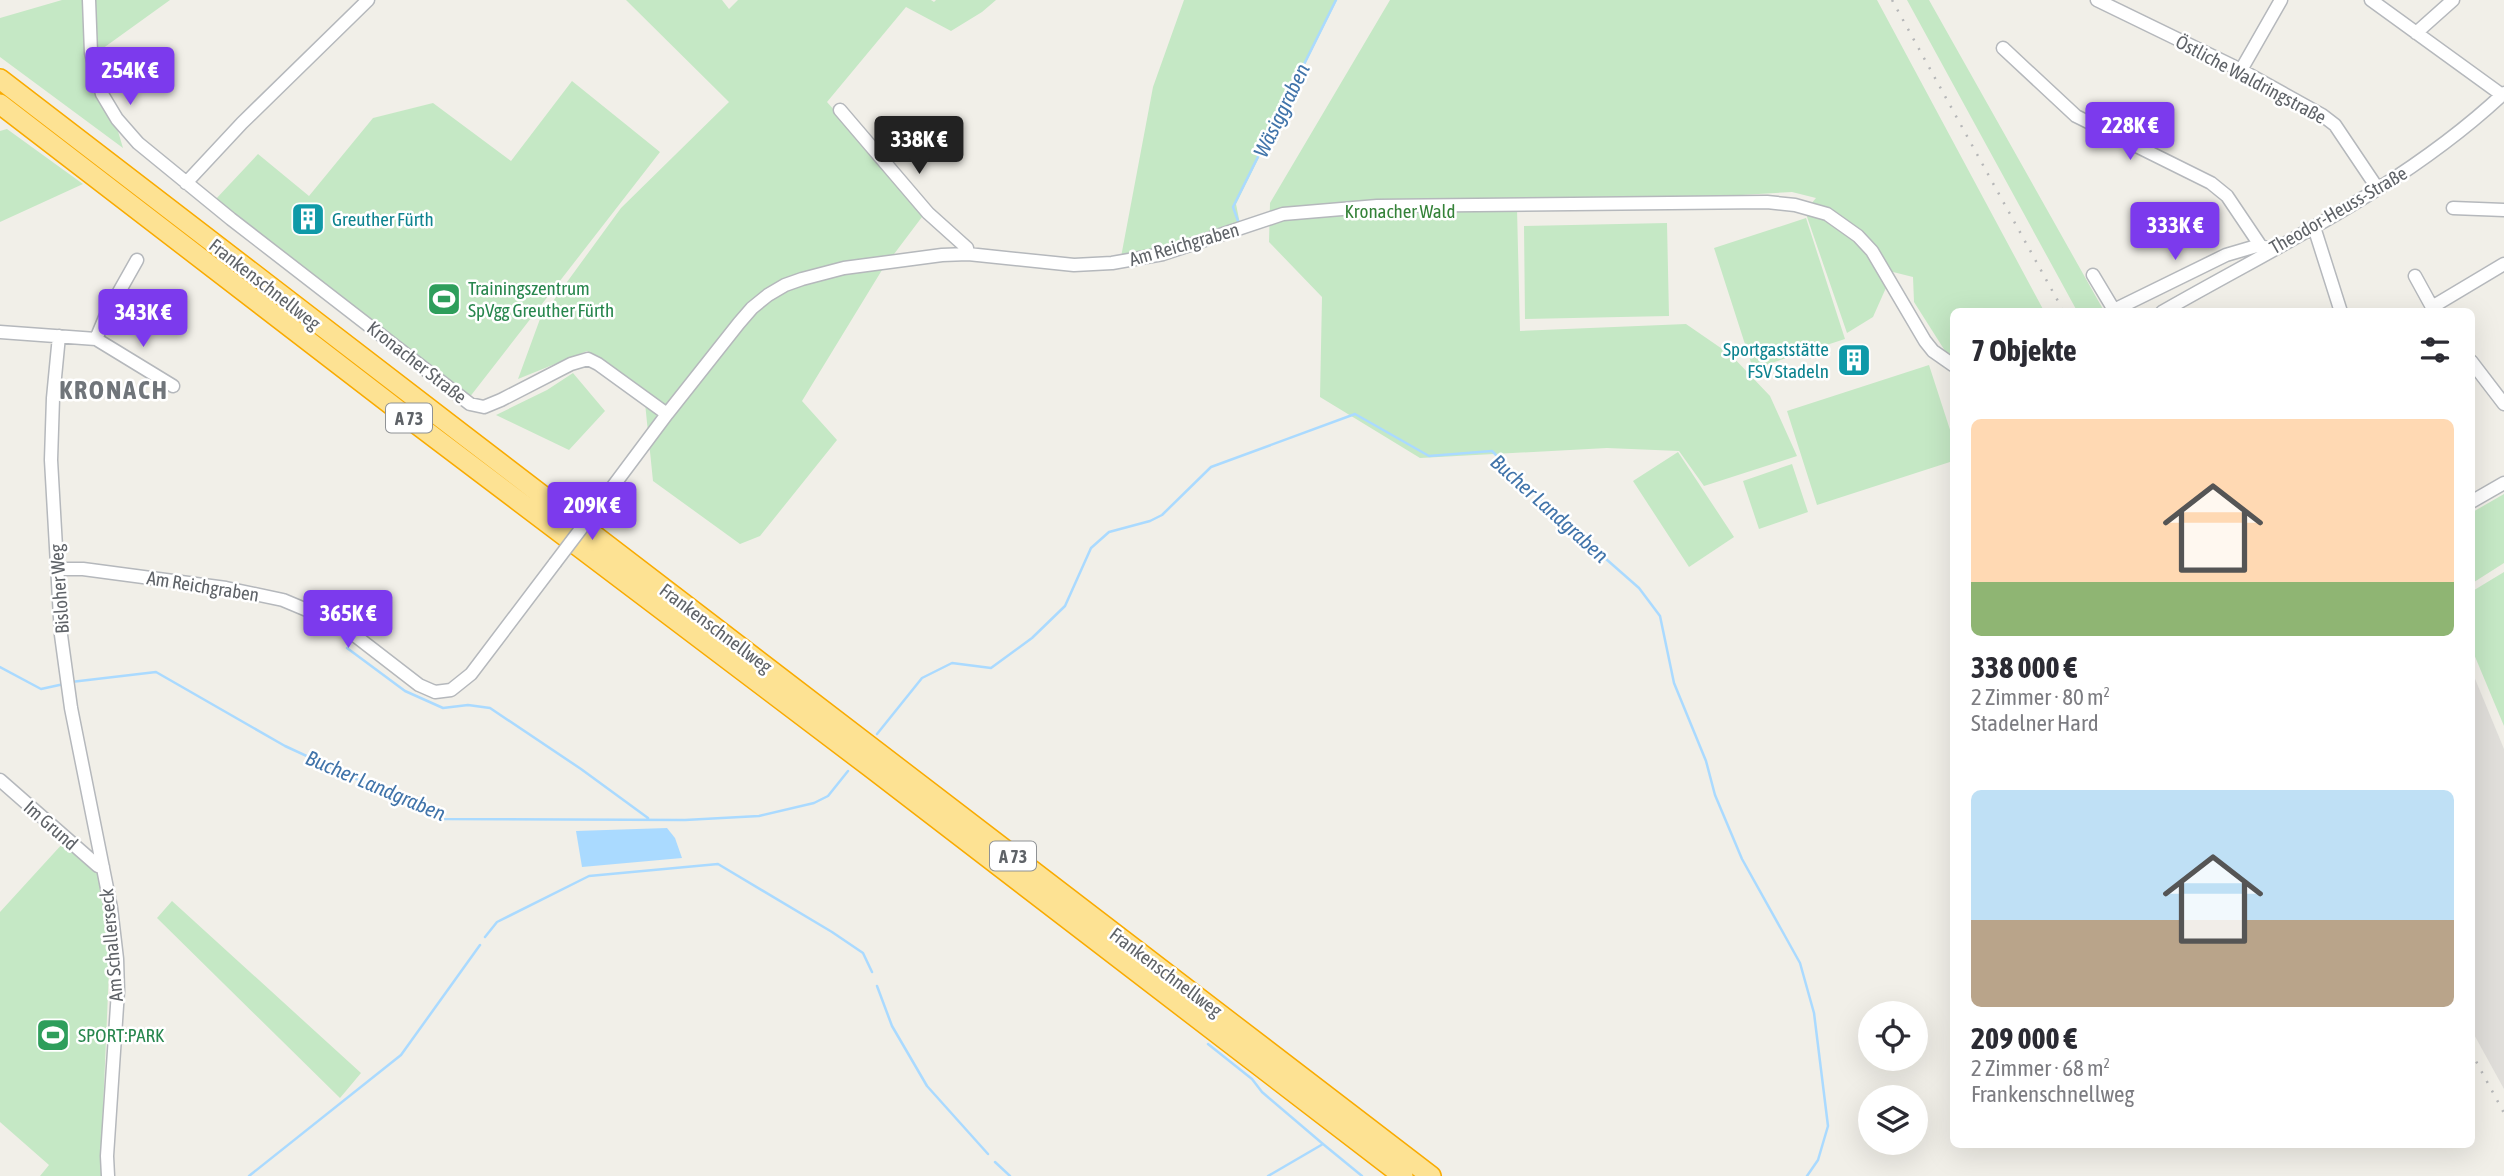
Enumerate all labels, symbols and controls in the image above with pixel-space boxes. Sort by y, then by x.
street label: Östliche Waldringstraße [2172,30,2330,128]
pin: 254K € [73,48,187,107]
text: 254K € [101,57,159,83]
water label: Wäsiggraben [1248,59,1314,161]
pin: 228K € [2073,102,2187,162]
text: 228K € [2101,112,2159,138]
pin: 338K € [862,116,976,176]
text: 338K € [890,126,948,152]
street label: Theodor-Heuss-Straße [2265,162,2411,258]
building icon: Greuther Fürth [289,200,327,238]
park label: Kronacher Wald [1345,200,1455,222]
pin: 333K € [2118,202,2232,262]
place label: Greuther Fürth [332,208,434,230]
text: 333K € [2146,212,2204,238]
street label: Am Reichgraben [1126,218,1242,270]
street label: Frankenschnellweg [205,234,326,335]
place label: Trainingszentrum SpVgg Greuther Fürth [468,277,614,321]
sports icon: Trainingszentrum SpVgg Greuther Fürth [425,280,463,318]
pin: 343K € [86,290,200,349]
text: 343K € [114,299,172,325]
street label: Kronacher Straße [363,316,471,408]
icon: filters [2416,331,2454,369]
text: 7 Objekte [1971,333,2077,367]
place label: Sportgaststätte FSV Stadeln [1723,338,1829,382]
building icon: Sportgaststätte FSV Stadeln [1835,341,1873,379]
district label: KRONACH [59,375,169,405]
road number: A 73 [386,404,432,432]
water label: Bucher Landgraben [1486,449,1614,567]
icon: home [2150,465,2276,591]
pin: 209K € [535,482,649,542]
text: 209K € [563,492,621,518]
street label: Bisloher Weg [45,543,73,635]
street label: Am Reichgraben [145,566,261,606]
street label: Frankenschnellweg [655,579,777,678]
pin: 365K € [291,590,405,650]
text: 365K € [319,600,377,626]
text: 338 000 € [1971,650,2077,684]
text: 2 Zimmer · 80 m² [1971,684,2110,710]
text: Stadelner Hard [1971,710,2099,736]
water label: Bucher Landgraben [302,745,450,825]
street label: Im Grund [20,796,82,854]
icon: home [2150,836,2276,962]
road number: A 73 [990,842,1036,870]
street label: Am Schallerseck [95,887,127,1002]
street label: Frankenschnellweg [1105,923,1227,1022]
map controls [1858,1001,1928,1155]
button: locate [1858,1001,1928,1071]
sports icon: SPORT:PARK [34,1016,72,1054]
text: 209 000 € [1971,1021,2077,1055]
place label: SPORT:PARK [78,1024,165,1046]
text: 2 Zimmer · 68 m² [1971,1055,2110,1081]
text: Frankenschnellweg [1971,1081,2134,1107]
button: layers [1858,1085,1928,1155]

